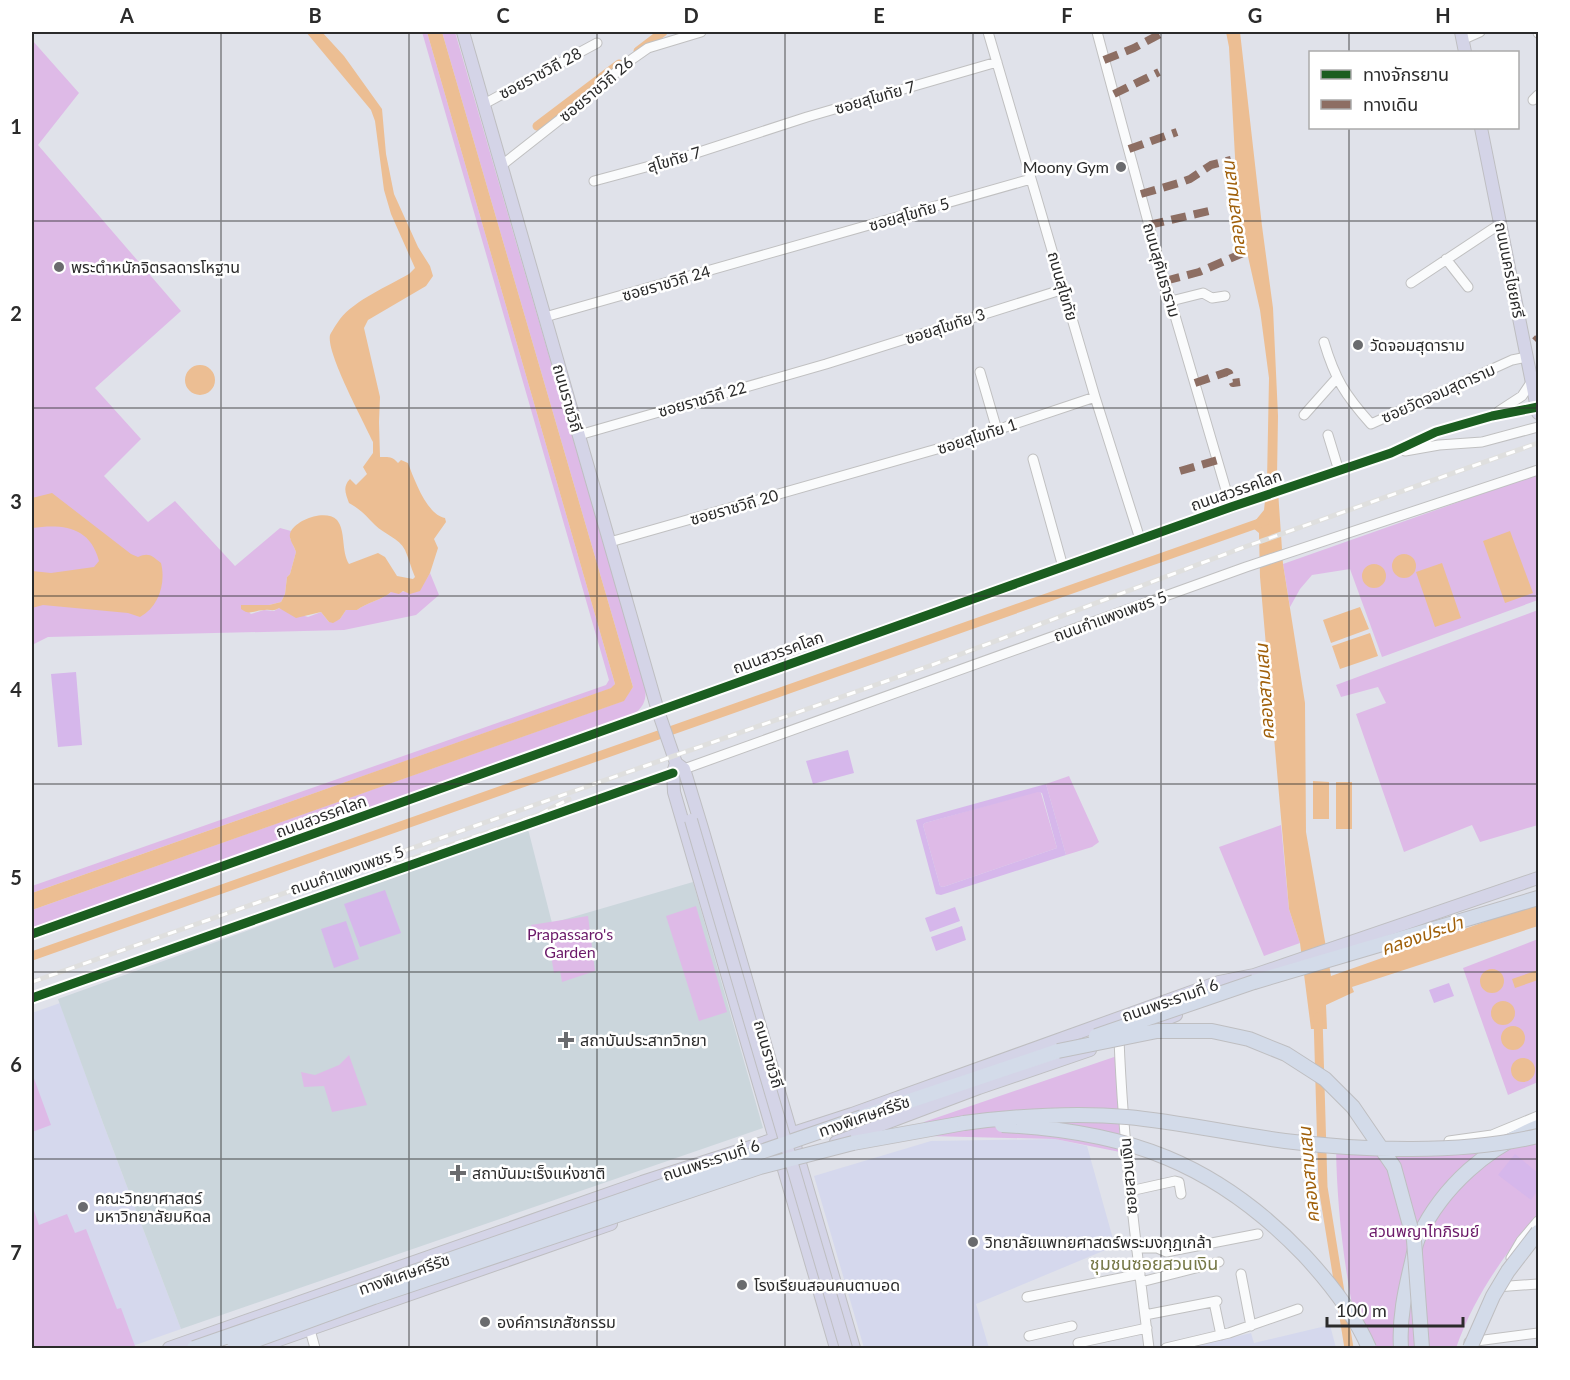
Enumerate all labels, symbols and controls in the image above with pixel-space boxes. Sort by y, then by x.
text: A [119,3,134,27]
text: B [308,3,322,27]
text: C [496,3,510,27]
text: D [683,3,699,27]
text: E [873,3,885,27]
text: F [1061,3,1073,27]
text: G [1248,3,1262,27]
text: H [1435,3,1451,27]
street label: ซอยราชวิถี 28 [495,43,584,102]
legend [1309,51,1519,129]
street label: ซอยราชวิถี 26 [555,52,637,125]
text: ทางจักรยาน [1363,63,1449,85]
street label: ซอยสุโขทัย 7 [832,76,918,118]
text: ทางเดิน [1363,93,1418,115]
text: 1 [10,114,22,138]
street label: สุโขทัย 7 [645,142,703,176]
place label: Moony Gym [1023,157,1109,176]
water label: คลองสามเสน [1216,159,1250,258]
marker: Moony Gym [1114,160,1128,174]
street label: ซอยสุโขทัย 5 [866,193,952,235]
street label: ถนนสุคันธาราม [1139,220,1185,320]
street label: ถนนนครไชยศรี [1492,220,1529,320]
street label: ถนนสุโขทัย [1044,249,1082,323]
place label: พระตำหนักจิตรลดารโหฐาน [71,257,240,276]
marker: พระตำหนักจิตรลดารโหฐาน [52,260,66,274]
street label: ซอยราชวิถี 24 [620,261,712,304]
text: 2 [10,301,22,325]
street label: ซอยสุโขทัย 3 [903,304,987,348]
place label: วัดจอมสุดาราม [1370,335,1465,355]
marker: วัดจอมสุดาราม [1351,338,1365,352]
street label: ซอยวัดจอมสุดาราม [1378,359,1498,427]
street label: ถนนราชวิถี [550,362,587,434]
street label: ซอยราชวิถี 22 [656,377,748,420]
street label: ซอยสุโขทัย 1 [935,414,1019,458]
street label: ถนนสวรรคโลก [1188,465,1284,514]
street label: ซอยราชวิถี 20 [688,485,780,528]
text: 3 [10,489,22,513]
street label: ถนนกำแพงเพชร 5 [1050,586,1169,645]
street label: ถนนสวรรคโลก [730,626,826,677]
water label: คลองสามเสน [1250,642,1278,741]
text: 4 [10,677,22,701]
street label: ถนนสวรรคโลก [273,790,369,841]
street label: ถนนกำแพงเพชร 5 [287,841,406,898]
text: 5 [10,865,22,889]
water label: คลองประปา [1378,911,1466,959]
park label: Prapassaro's Garden [527,924,613,961]
street label: ถนนพระรามที่ 6 [1119,973,1221,1025]
street label: ถนนราชวิถี [751,1018,788,1090]
place label: สถาบันประสาทวิทยา [580,1030,707,1049]
marker: สถาบันประสาทวิทยา [557,1031,575,1049]
text: 6 [10,1052,22,1076]
street label: ทางพิเศษศรีรัช [816,1091,912,1140]
water label: คลองสามเสน [1293,1125,1323,1224]
street label: ถนนพระรามที่ 6 [660,1134,762,1184]
street label: ซอยสวนเงิน [1115,1137,1140,1215]
place label: สถาบันมะเร็งแห่งชาติ [472,1163,606,1182]
marker: สถาบันมะเร็งแห่งชาติ [449,1164,467,1182]
place label: คณะวิทยาศาสตร์ มหาวิทยาลัยมหิดล [95,1188,211,1225]
marker: คณะวิทยาศาสตร์ มหาวิทยาลัยมหิดล [76,1200,90,1214]
park label: สวนพญาไทภิรมย์ [1369,1221,1479,1240]
place label: วิทยาลัยแพทยศาสตร์พระมงกุฎเกล้า [984,1232,1212,1252]
marker: วิทยาลัยแพทยศาสตร์พระมงกุฎเกล้า [966,1235,980,1249]
text: 7 [10,1240,22,1264]
street label: ทางพิเศษศรีรัช [356,1249,452,1298]
district label: ชุมชนซอยสวนเงิน [1090,1252,1218,1275]
place label: โรงเรียนสอนคนตาบอด [754,1275,900,1294]
marker: โรงเรียนสอนคนตาบอด [735,1278,749,1292]
scale bar [1327,1290,1464,1328]
text: 100 m [1336,1299,1387,1321]
place label: องค์การเภสัชกรรม [497,1312,616,1331]
marker: องค์การเภสัชกรรม [478,1315,492,1329]

